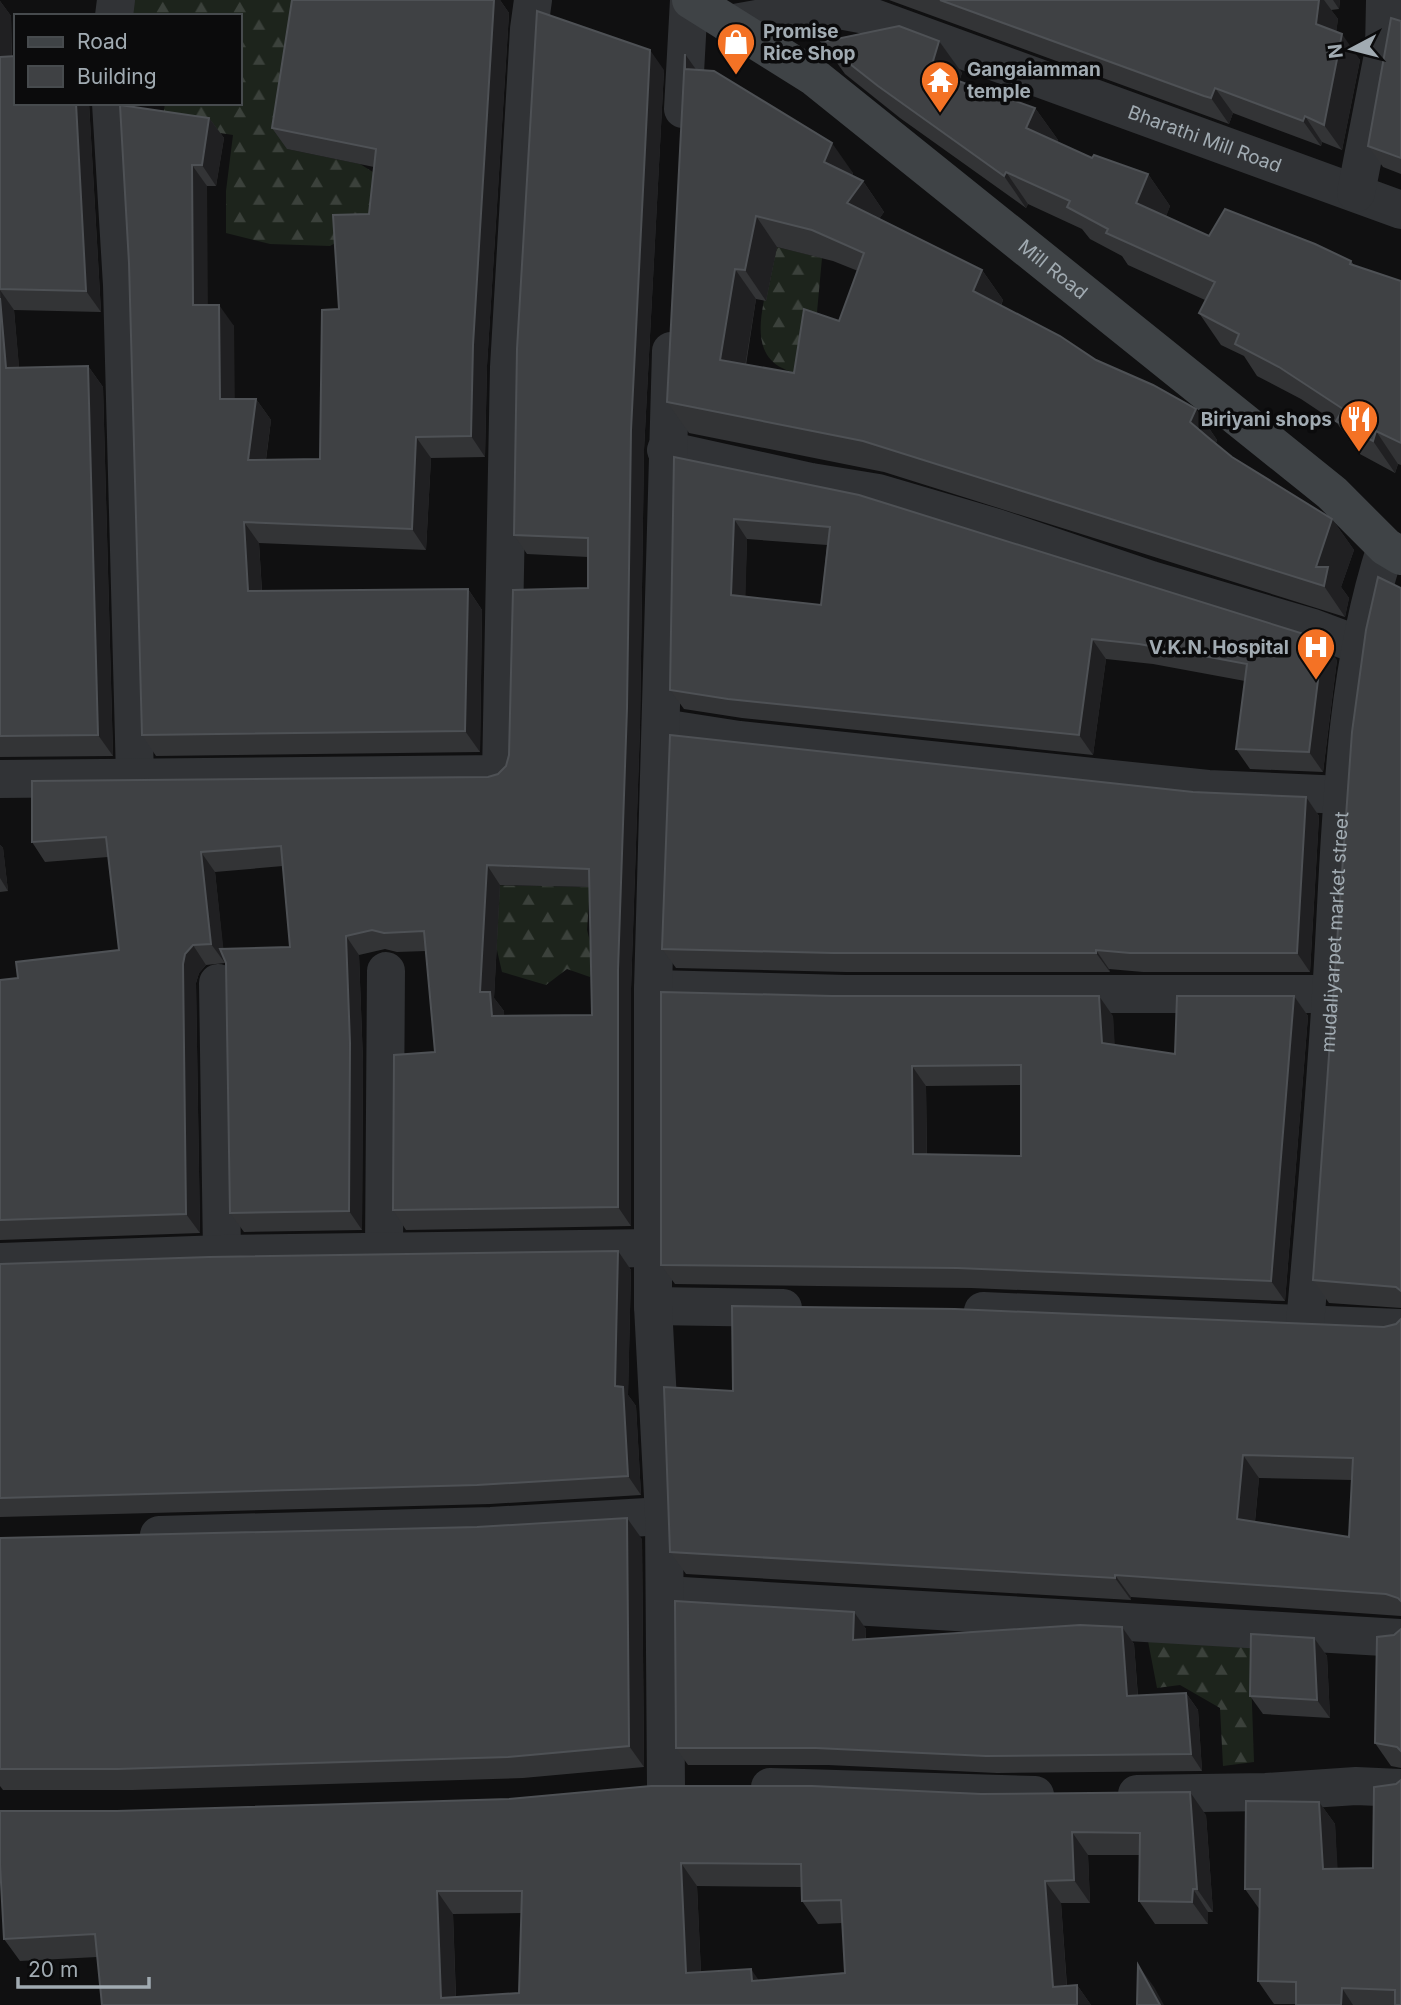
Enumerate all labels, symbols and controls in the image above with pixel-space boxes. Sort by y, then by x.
legend [14,14,242,105]
north arrow [1317,14,1387,84]
place label: Promise Rice Shop [763,20,856,65]
shop icon: Promise Rice Shop [715,21,757,76]
text: Road [77,29,128,54]
text: N [1323,42,1348,60]
place label: Gangaiamman temple [967,58,1101,103]
temple icon: Gangaiamman temple [919,59,961,114]
text: Building [77,64,157,89]
street label: Bharathi Mill Road [1125,100,1285,178]
street label: Mill Road [1014,235,1092,304]
restaurant icon: Biriyani shops [1338,398,1380,453]
place label: Biriyani shops [1201,408,1332,431]
hospital icon: V.K.N. Hospital [1295,626,1337,681]
place label: V.K.N. Hospital [1149,636,1289,659]
street label: mudaliyarpet market street [1316,811,1353,1053]
scale bar [18,1946,149,1990]
text: 20 m [28,1957,78,1982]

